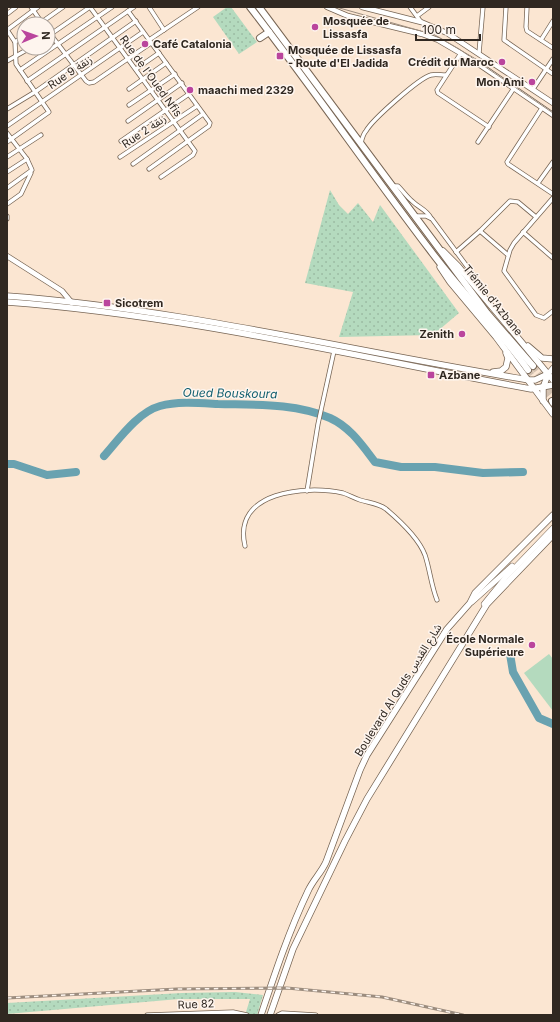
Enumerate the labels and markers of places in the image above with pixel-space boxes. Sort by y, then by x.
place label: Mosquée de Lissasfa [323,14,390,41]
marker: Mosquée de Lissasfa [310,22,320,32]
place label: Café Catalonia [153,37,232,51]
marker: Café Catalonia [140,39,150,49]
place label: Mosquée de Lissasfa - Route d'El Jadida [288,43,401,70]
marker: Mosquée de Lissasfa - Route d'El Jadida [275,51,285,61]
place label: Crédit du Maroc [408,55,495,69]
marker: Crédit du Maroc [497,57,507,67]
place label: Mon Ami [476,75,524,89]
marker: Mon Ami [527,77,537,87]
place label: maachi med 2329 [198,83,294,97]
marker: maachi med 2329 [185,85,195,95]
place label: Sicotrem [115,296,163,310]
marker: Sicotrem [102,298,112,308]
place label: Zenith [419,327,454,341]
marker: Zenith [457,329,467,339]
place label: Azbane [439,368,481,382]
marker: Azbane [426,370,436,380]
place label: École Normale Supérieure [446,632,524,659]
marker: École Normale Supérieure [527,640,537,650]

